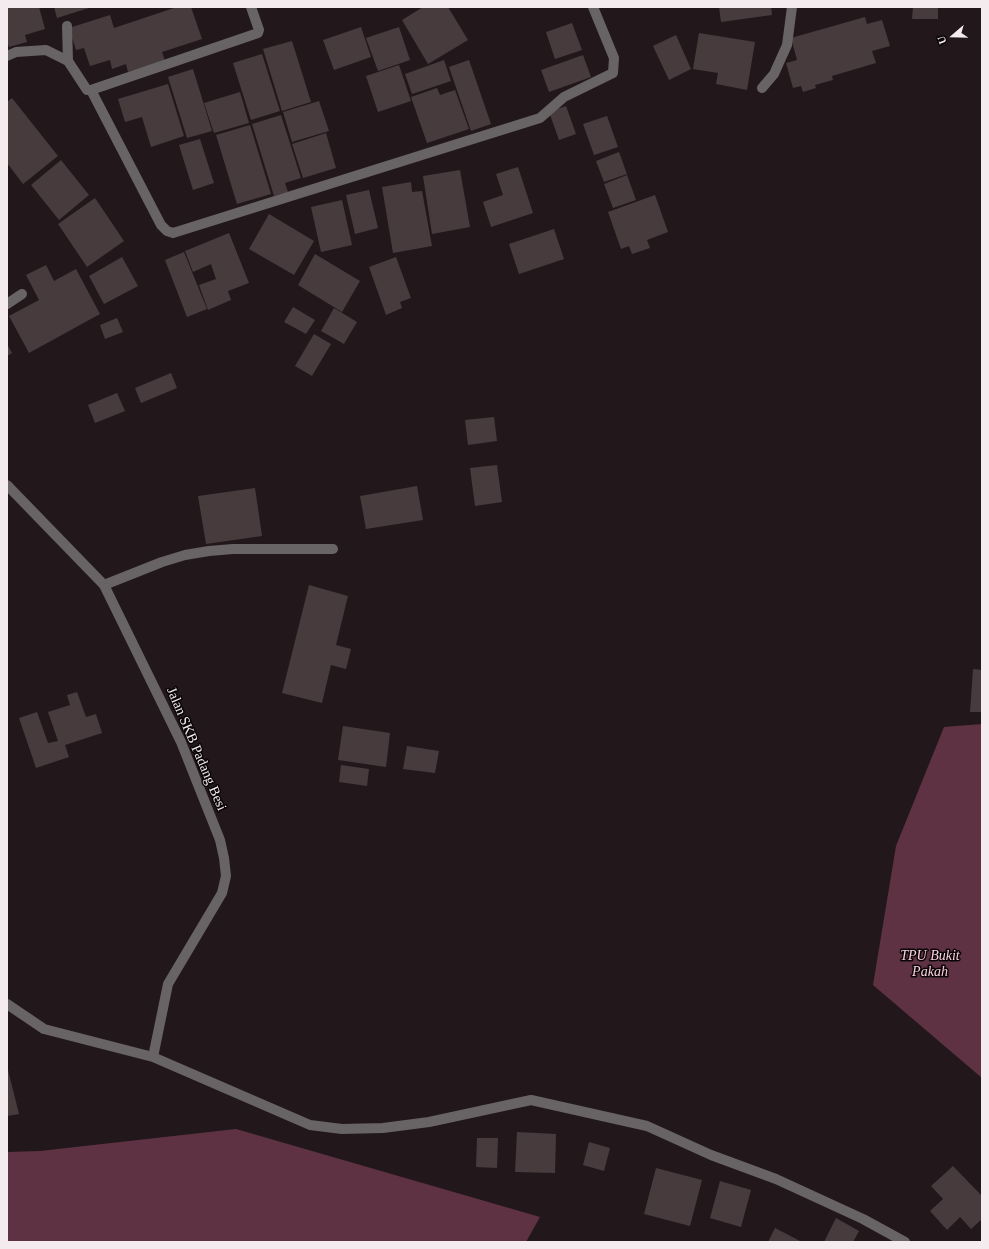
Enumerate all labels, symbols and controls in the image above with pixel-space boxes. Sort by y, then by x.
north arrow [933,16,973,56]
text: U [935,34,949,46]
street label: Jalan SKB Padang Besi [162,685,230,813]
park label: TPU Bukit Pakah [900,948,960,980]

